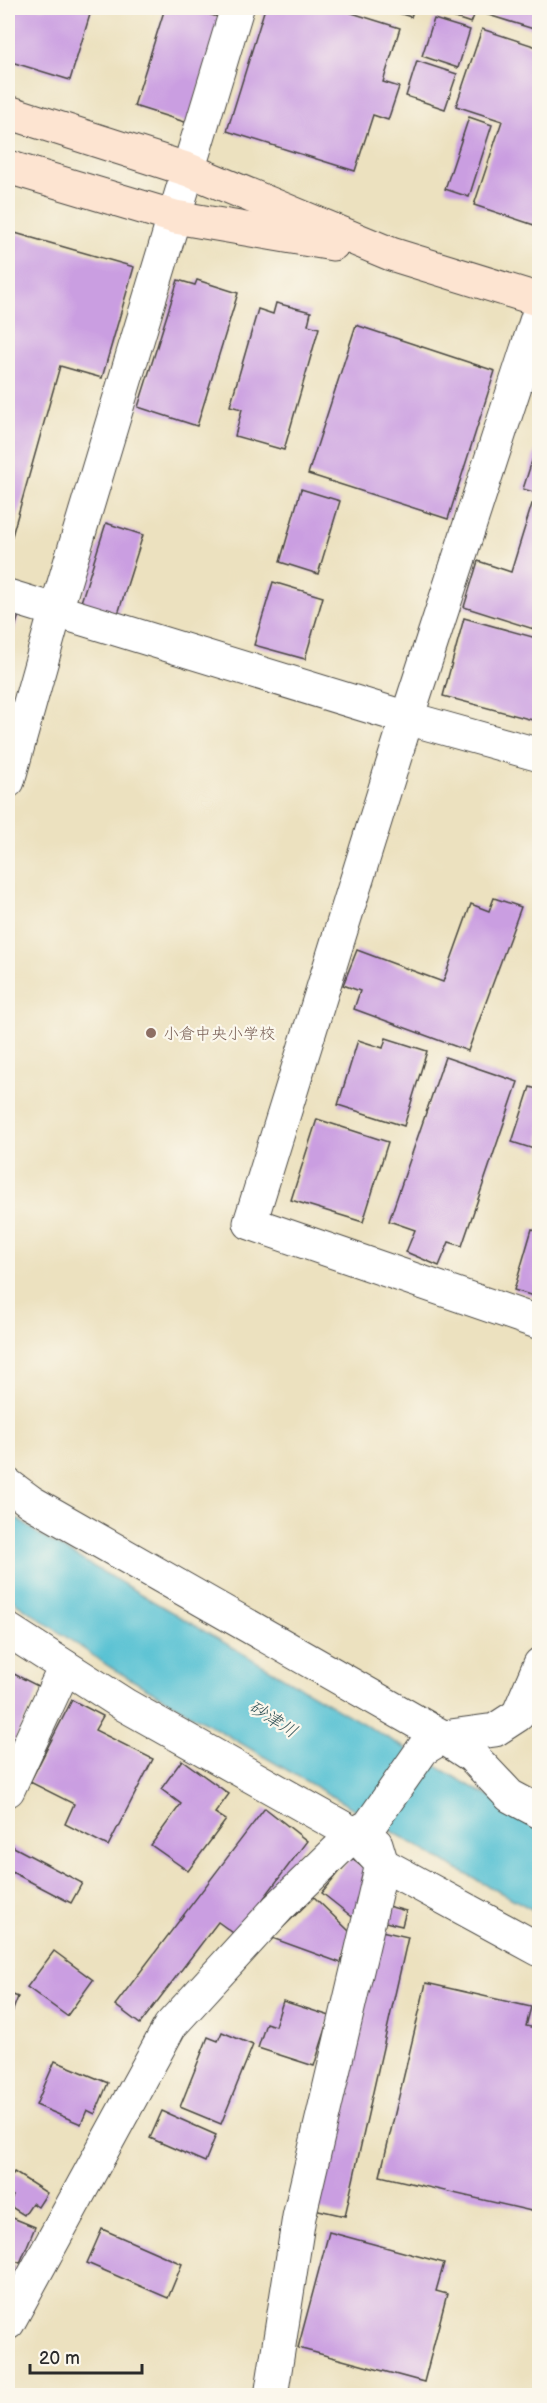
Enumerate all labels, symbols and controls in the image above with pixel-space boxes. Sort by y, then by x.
place label: 小倉中央小学校 [163,1025,275,1044]
marker: 小倉中央小学校 [144,1026,158,1040]
water label: 砂津川 [244,1696,301,1743]
scale bar [30,2337,142,2375]
text: 20 m [39,2348,80,2369]

